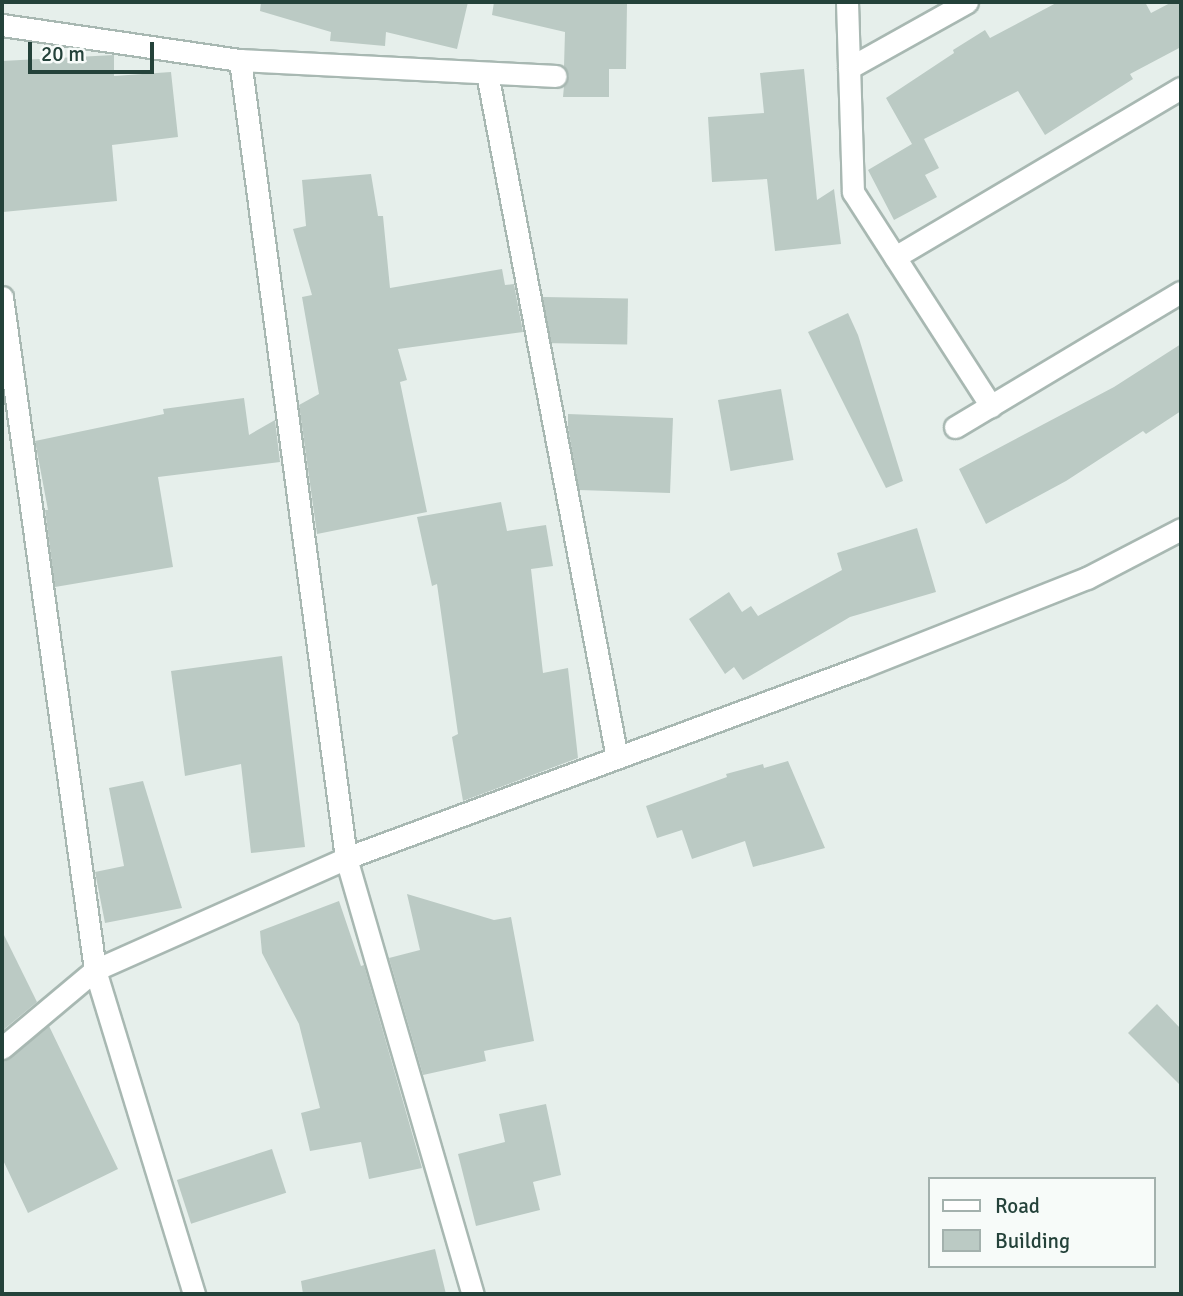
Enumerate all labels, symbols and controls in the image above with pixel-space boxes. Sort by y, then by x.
scale bar [32,28,158,72]
text: 20 m [41,41,85,67]
legend [928,1177,1155,1268]
text: Road [995,1193,1040,1219]
text: Building [995,1228,1070,1254]

